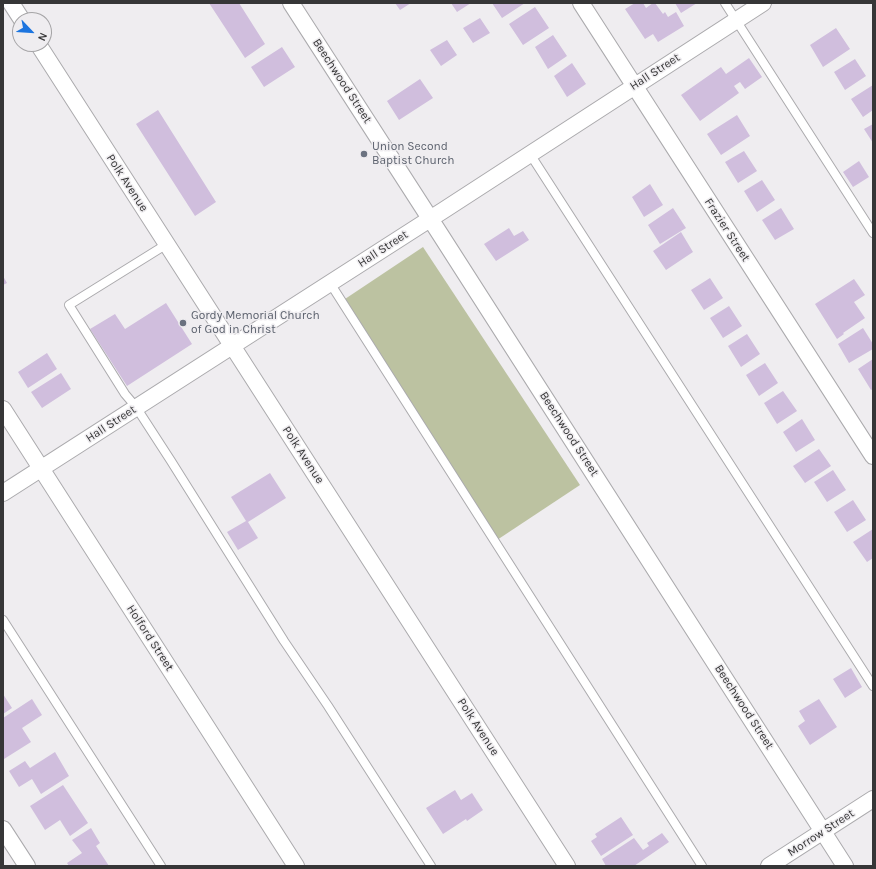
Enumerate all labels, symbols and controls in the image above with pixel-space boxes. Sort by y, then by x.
north arrow [12,12,52,52]
text: N [35,31,50,43]
street label: Beechwood Street [309,36,375,126]
street label: Hall Street [627,50,683,94]
place label: Union Second Baptist Church [372,140,454,168]
marker: Union Second Baptist Church [359,149,369,159]
street label: Polk Avenue [103,152,151,214]
street label: Frazier Street [701,196,753,264]
street label: Hall Street [355,227,411,271]
place label: Gordy Memorial Church of God in Christ [191,309,320,337]
marker: Gordy Memorial Church of God in Christ [178,318,188,328]
street label: Beechwood Street [536,389,602,479]
street label: Hall Street [83,402,139,446]
street label: Polk Avenue [279,424,327,486]
street label: Holford Street [123,602,177,674]
street label: Beechwood Street [711,662,777,752]
street label: Polk Avenue [454,696,502,758]
street label: Morrow Street [785,806,857,860]

